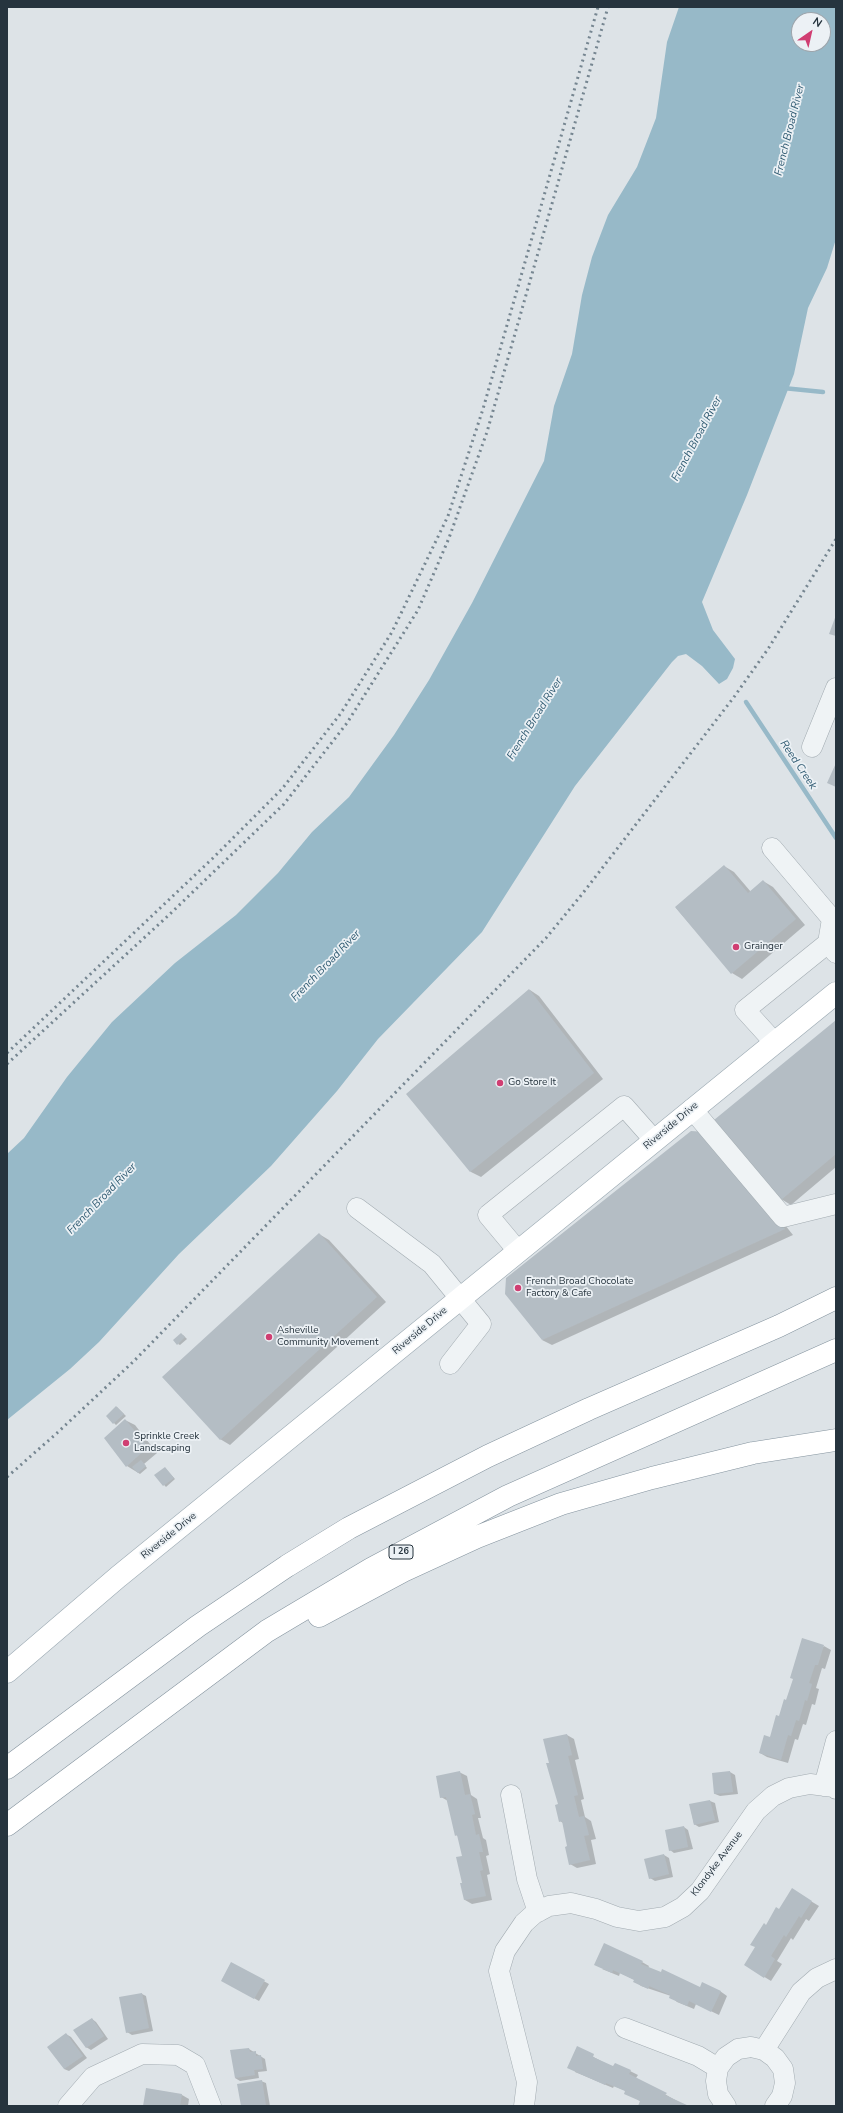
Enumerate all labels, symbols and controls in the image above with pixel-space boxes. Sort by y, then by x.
north arrow [791,12,831,52]
text: N [810,14,825,31]
water label: French Broad River [772,83,808,177]
water label: French Broad River [669,394,725,484]
water label: French Broad River [505,676,565,762]
water label: Reed Creek [777,738,819,792]
water label: French Broad River [289,928,363,1004]
place label: Grainger [744,941,783,953]
marker: Grainger [731,942,741,952]
place label: Go Store It [508,1077,556,1089]
marker: Go Store It [495,1078,505,1088]
street label: Riverside Drive [641,1100,701,1152]
water label: French Broad River [65,1161,139,1237]
place label: French Broad Chocolate Factory & Cafe [526,1276,633,1300]
marker: French Broad Chocolate Factory & Cafe [513,1283,523,1293]
street label: Riverside Drive [390,1305,450,1357]
place label: Asheville Community Movement [277,1325,378,1348]
marker: Asheville Community Movement [264,1332,274,1342]
place label: Sprinkle Creek Landscaping [134,1431,199,1454]
marker: Sprinkle Creek Landscaping [121,1438,131,1448]
street label: Riverside Drive [139,1510,199,1562]
road number: I 26 [389,1545,413,1559]
street label: Klondyke Avenue [689,1829,745,1899]

